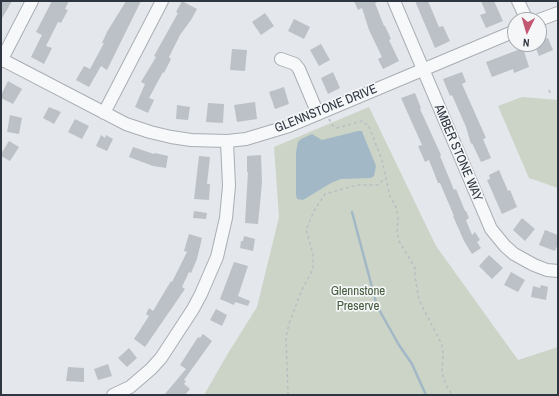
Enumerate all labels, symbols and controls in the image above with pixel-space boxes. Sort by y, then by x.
north arrow [507,12,547,52]
text: N [522,36,530,50]
street label: GLENNSTONE DRIVE [273,81,379,137]
street label: AMBER STONE WAY [431,102,485,204]
park label: Glennstone Preserve [331,284,385,315]

